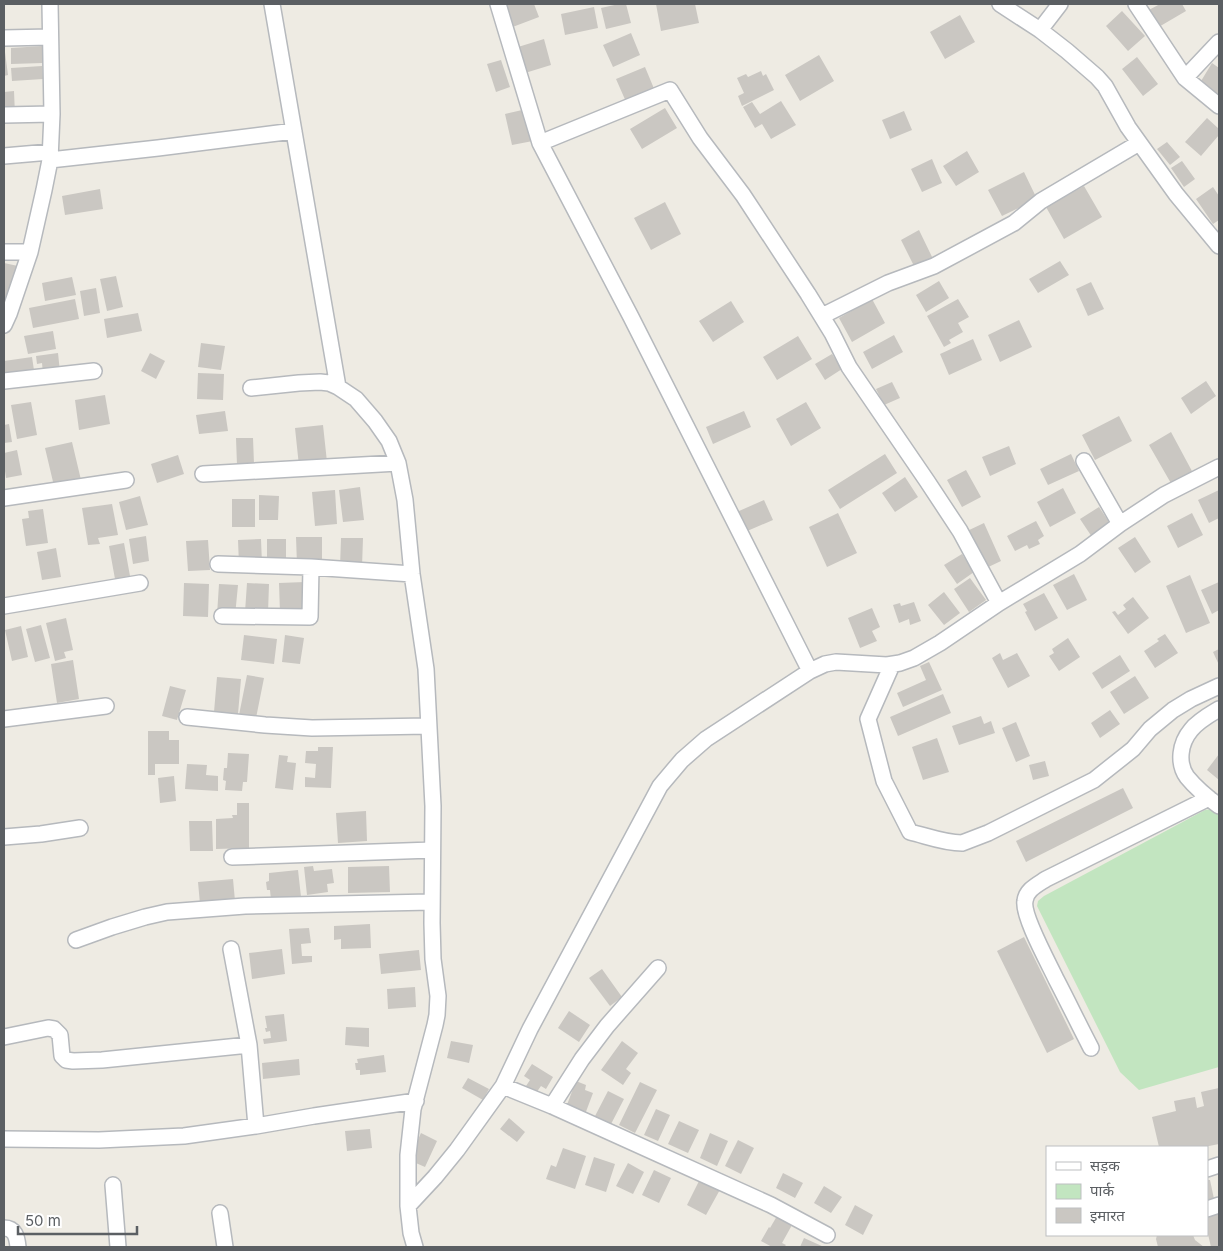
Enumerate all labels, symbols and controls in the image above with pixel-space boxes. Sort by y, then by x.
legend [1046,1146,1208,1236]
text: सड़क [1090,1156,1120,1175]
text: पार्क [1090,1181,1114,1200]
scale bar [18,1204,136,1236]
text: इमारत [1090,1206,1125,1225]
text: 50 m [25,1211,61,1230]

